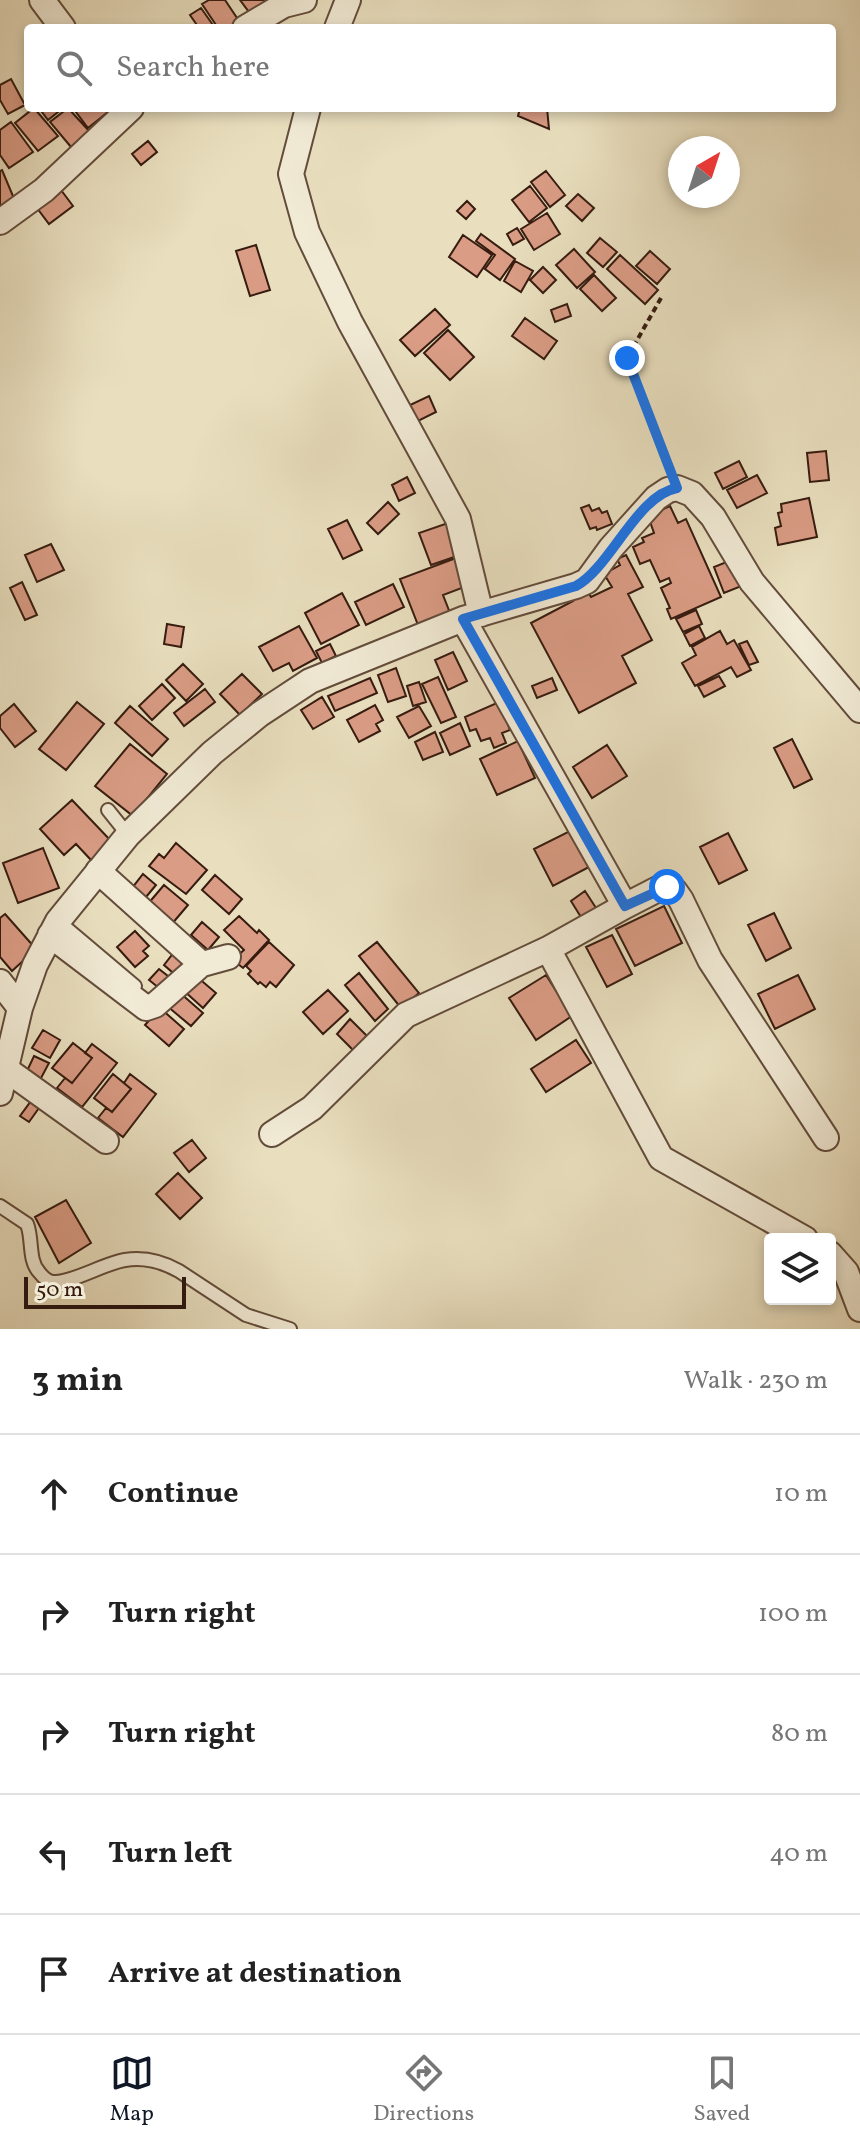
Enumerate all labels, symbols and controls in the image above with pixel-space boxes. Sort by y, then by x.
search box [24,24,836,112]
icon: search [52,46,96,90]
text: Search here [116,47,270,89]
north arrow [668,136,740,208]
route end [609,340,645,376]
route start [649,869,685,905]
map controls [764,1233,836,1305]
button: layers [764,1233,836,1305]
scale bar [24,1273,186,1309]
text: 50 m [36,1275,83,1306]
text: 3 min [32,1358,123,1405]
text: Walk · 230 m [684,1363,828,1399]
icon: ahead [32,1472,76,1516]
text: Continue [108,1473,239,1515]
text: 10 m [774,1476,828,1512]
icon: right [32,1592,76,1636]
text: Turn right [108,1593,256,1635]
text: 100 m [758,1596,828,1632]
icon: right [32,1712,76,1756]
text: Turn right [108,1713,256,1755]
text: 80 m [771,1716,828,1752]
icon: left [32,1832,76,1876]
text: Turn left [108,1833,232,1875]
text: 40 m [769,1836,828,1872]
icon: arrive [32,1952,76,1996]
text: Arrive at destination [108,1953,402,1995]
tab: Map [110,2051,154,2130]
tab: Directions [373,2051,474,2130]
tab: Saved [694,2051,750,2130]

